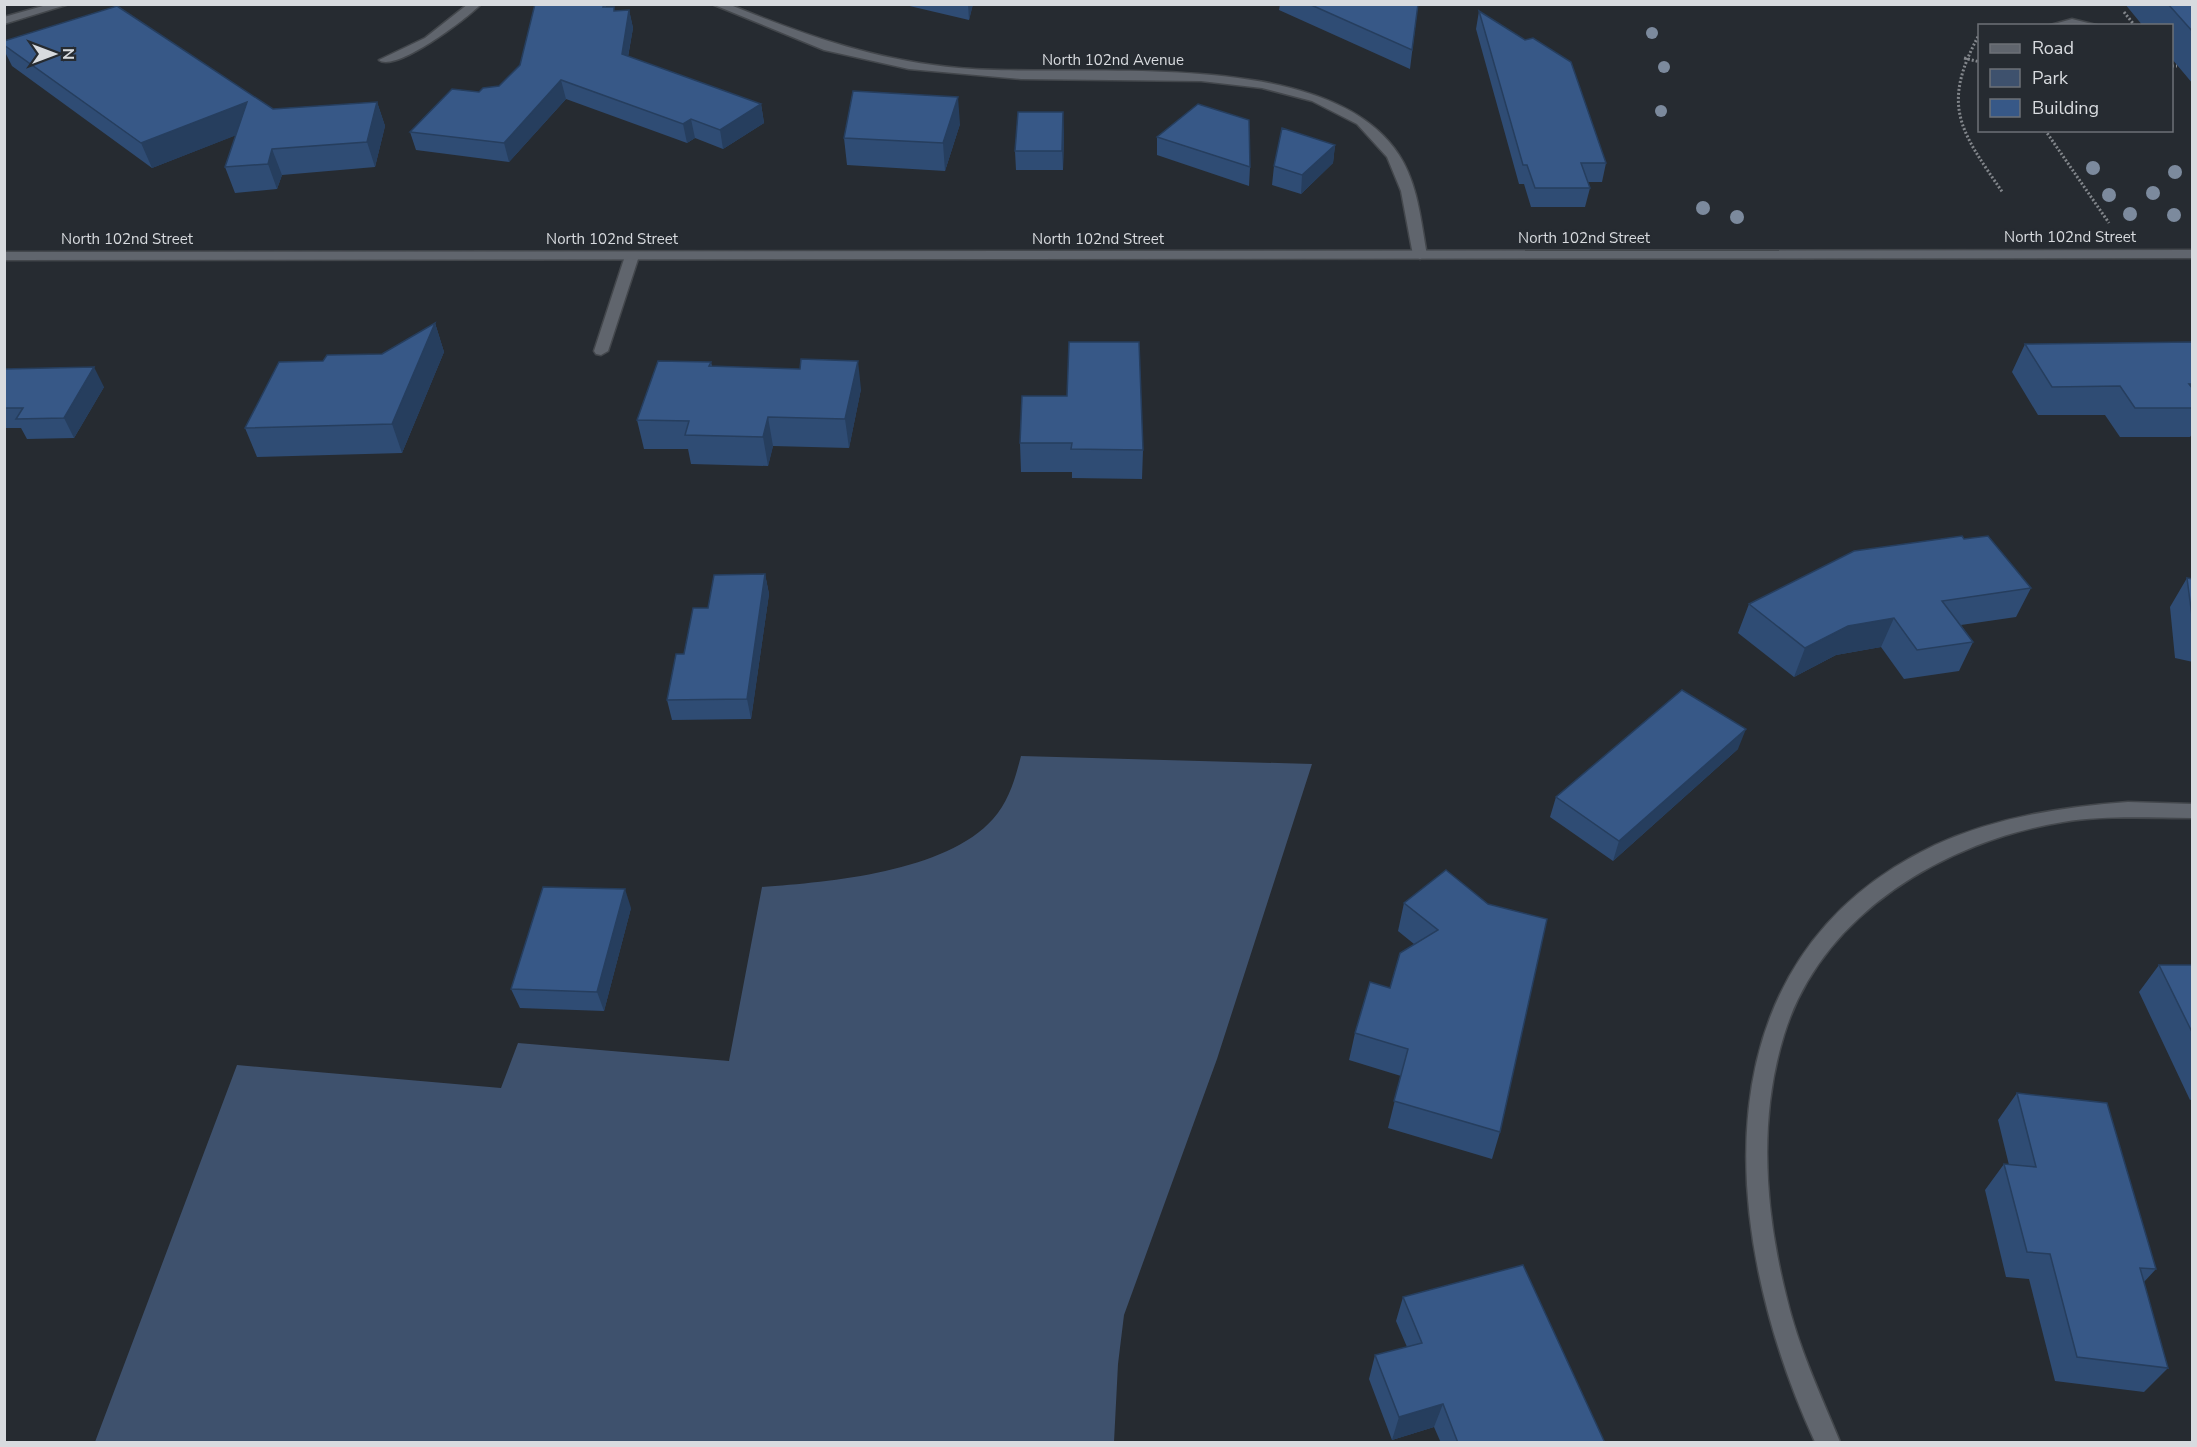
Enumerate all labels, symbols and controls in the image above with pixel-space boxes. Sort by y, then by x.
north arrow [24,24,84,84]
legend [1978,24,2173,132]
text: Road [2032,36,2074,60]
text: N [57,48,79,60]
street label: North 102nd Avenue [1042,50,1184,70]
text: Park [2032,66,2069,90]
text: Building [2032,96,2099,120]
street label: North 102nd Street [2004,227,2137,247]
street label: North 102nd Street [1518,228,1651,248]
street label: North 102nd Street [61,229,194,249]
street label: North 102nd Street [546,229,679,249]
street label: North 102nd Street [1032,229,1165,249]

